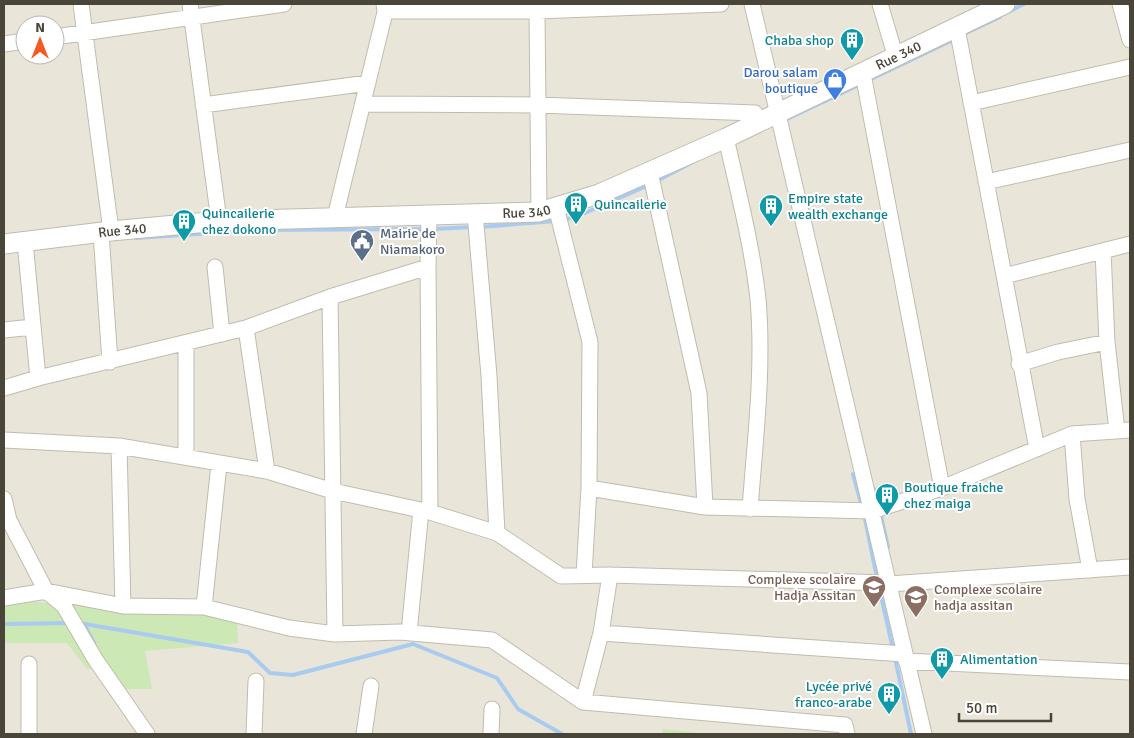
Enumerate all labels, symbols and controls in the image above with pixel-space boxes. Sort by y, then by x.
north arrow [15,15,65,65]
text: N [35,19,45,36]
building icon: Chaba shop [839,27,865,61]
place label: Chaba shop [765,32,834,49]
street label: Rue 340 [873,37,924,73]
place label: Darou salam boutique [743,64,818,97]
shop icon: Darou salam boutique [822,67,848,101]
place label: Empire state wealth exchange [788,190,888,223]
building icon: Quincailerie [563,191,589,225]
building icon: Empire state wealth exchange [758,193,784,227]
place label: Quincailerie [594,196,667,213]
street label: Rue 340 [502,200,553,222]
place label: Quincailerie chez dokono [202,205,276,238]
building icon: Quincailerie chez dokono [171,208,197,242]
street label: Rue 340 [97,219,147,241]
place label: Mairie de Niamakoro [380,225,445,258]
public building icon: Mairie de Niamakoro [349,228,375,262]
place label: Boutique fraiche chez maiga [904,479,1003,512]
building icon: Boutique fraiche chez maiga [874,482,900,516]
place label: Complexe scolaire Hadja Assitan [748,571,856,604]
school or university icon: Complexe scolaire Hadja Assitan [861,574,887,608]
place label: Complexe scolaire hadja assitan [934,581,1042,614]
school or university icon: Complexe scolaire hadja assitan [903,584,929,618]
building icon: Alimentation [929,646,955,680]
place label: Alimentation [960,651,1038,668]
place label: Lycée privé franco-arabe [795,678,872,711]
building icon: Lycée privé franco-arabe [876,681,902,715]
scale bar [959,690,1052,722]
text: 50 m [966,699,997,717]

